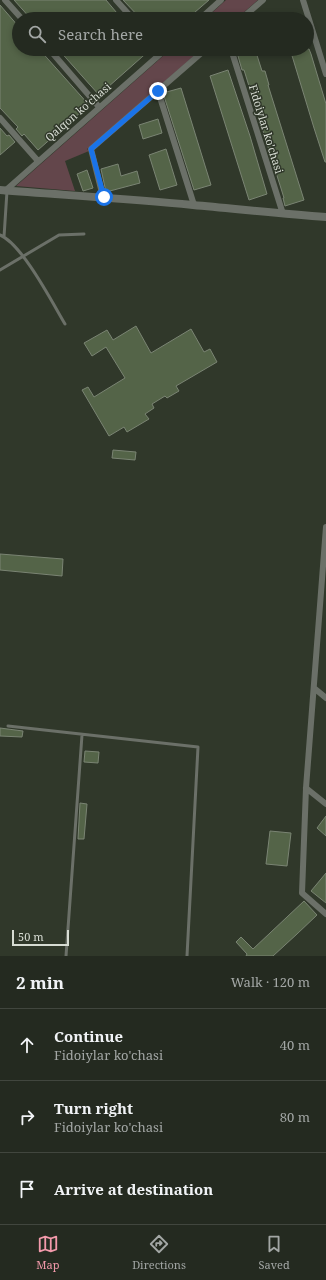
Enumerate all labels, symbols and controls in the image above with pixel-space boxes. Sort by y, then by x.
search box [12,12,314,56]
icon: search [26,23,48,45]
text: Search here [58,24,143,44]
street label: Qalqon ko'chasi [42,79,114,144]
route end [149,82,167,100]
street label: Fidoiylar ko'chasi [246,83,287,176]
route start [95,188,113,206]
scale bar [12,928,69,947]
text: 50 m [18,929,44,944]
text: 2 min [16,971,64,994]
text: Walk · 120 m [231,973,310,991]
text: Continue [54,1026,123,1046]
icon: ahead [16,1034,38,1056]
text: 40 m [280,1036,310,1054]
text: Fidoiylar ko'chasi [54,1046,163,1064]
text: Turn right [54,1098,133,1118]
icon: right [16,1106,38,1128]
text: 80 m [280,1108,310,1126]
text: Fidoiylar ko'chasi [54,1118,163,1136]
icon: arrive [16,1178,38,1200]
text: Arrive at destination [54,1179,213,1199]
tab: Map [36,1233,60,1272]
tab: Directions [132,1233,186,1272]
tab: Saved [259,1233,290,1272]

